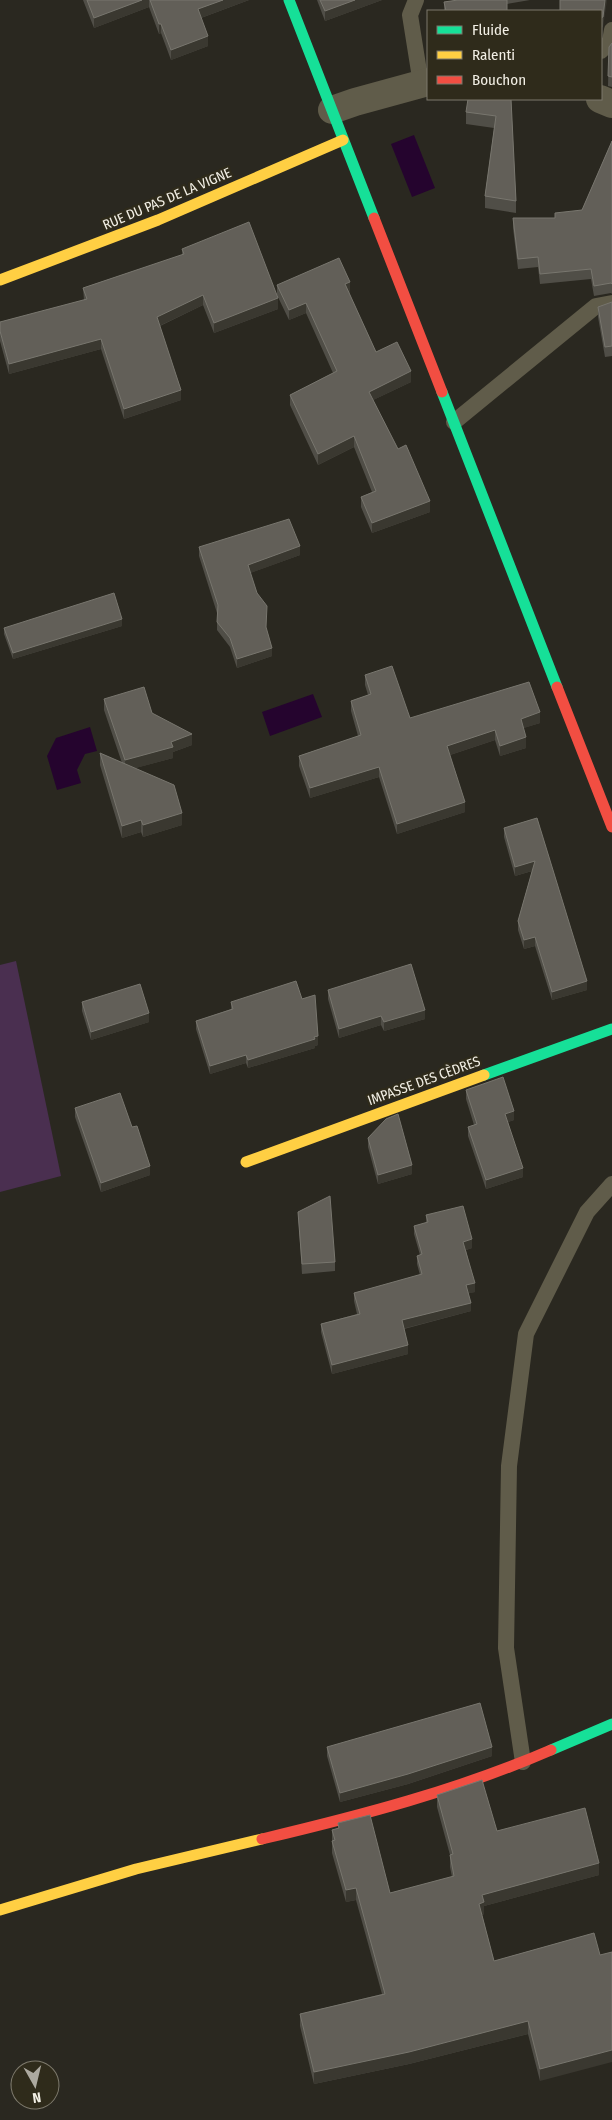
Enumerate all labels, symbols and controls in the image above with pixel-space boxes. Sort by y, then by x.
legend [427,10,602,100]
text: Fluide [472,21,509,39]
text: Ralenti [472,46,515,64]
text: Bouchon [472,71,526,89]
street label: RUE DU PAS DE LA VIGNE [100,164,234,234]
street label: IMPASSE DES CÈDRES [365,1052,483,1109]
north arrow [10,2060,60,2110]
text: N [31,2088,42,2106]

